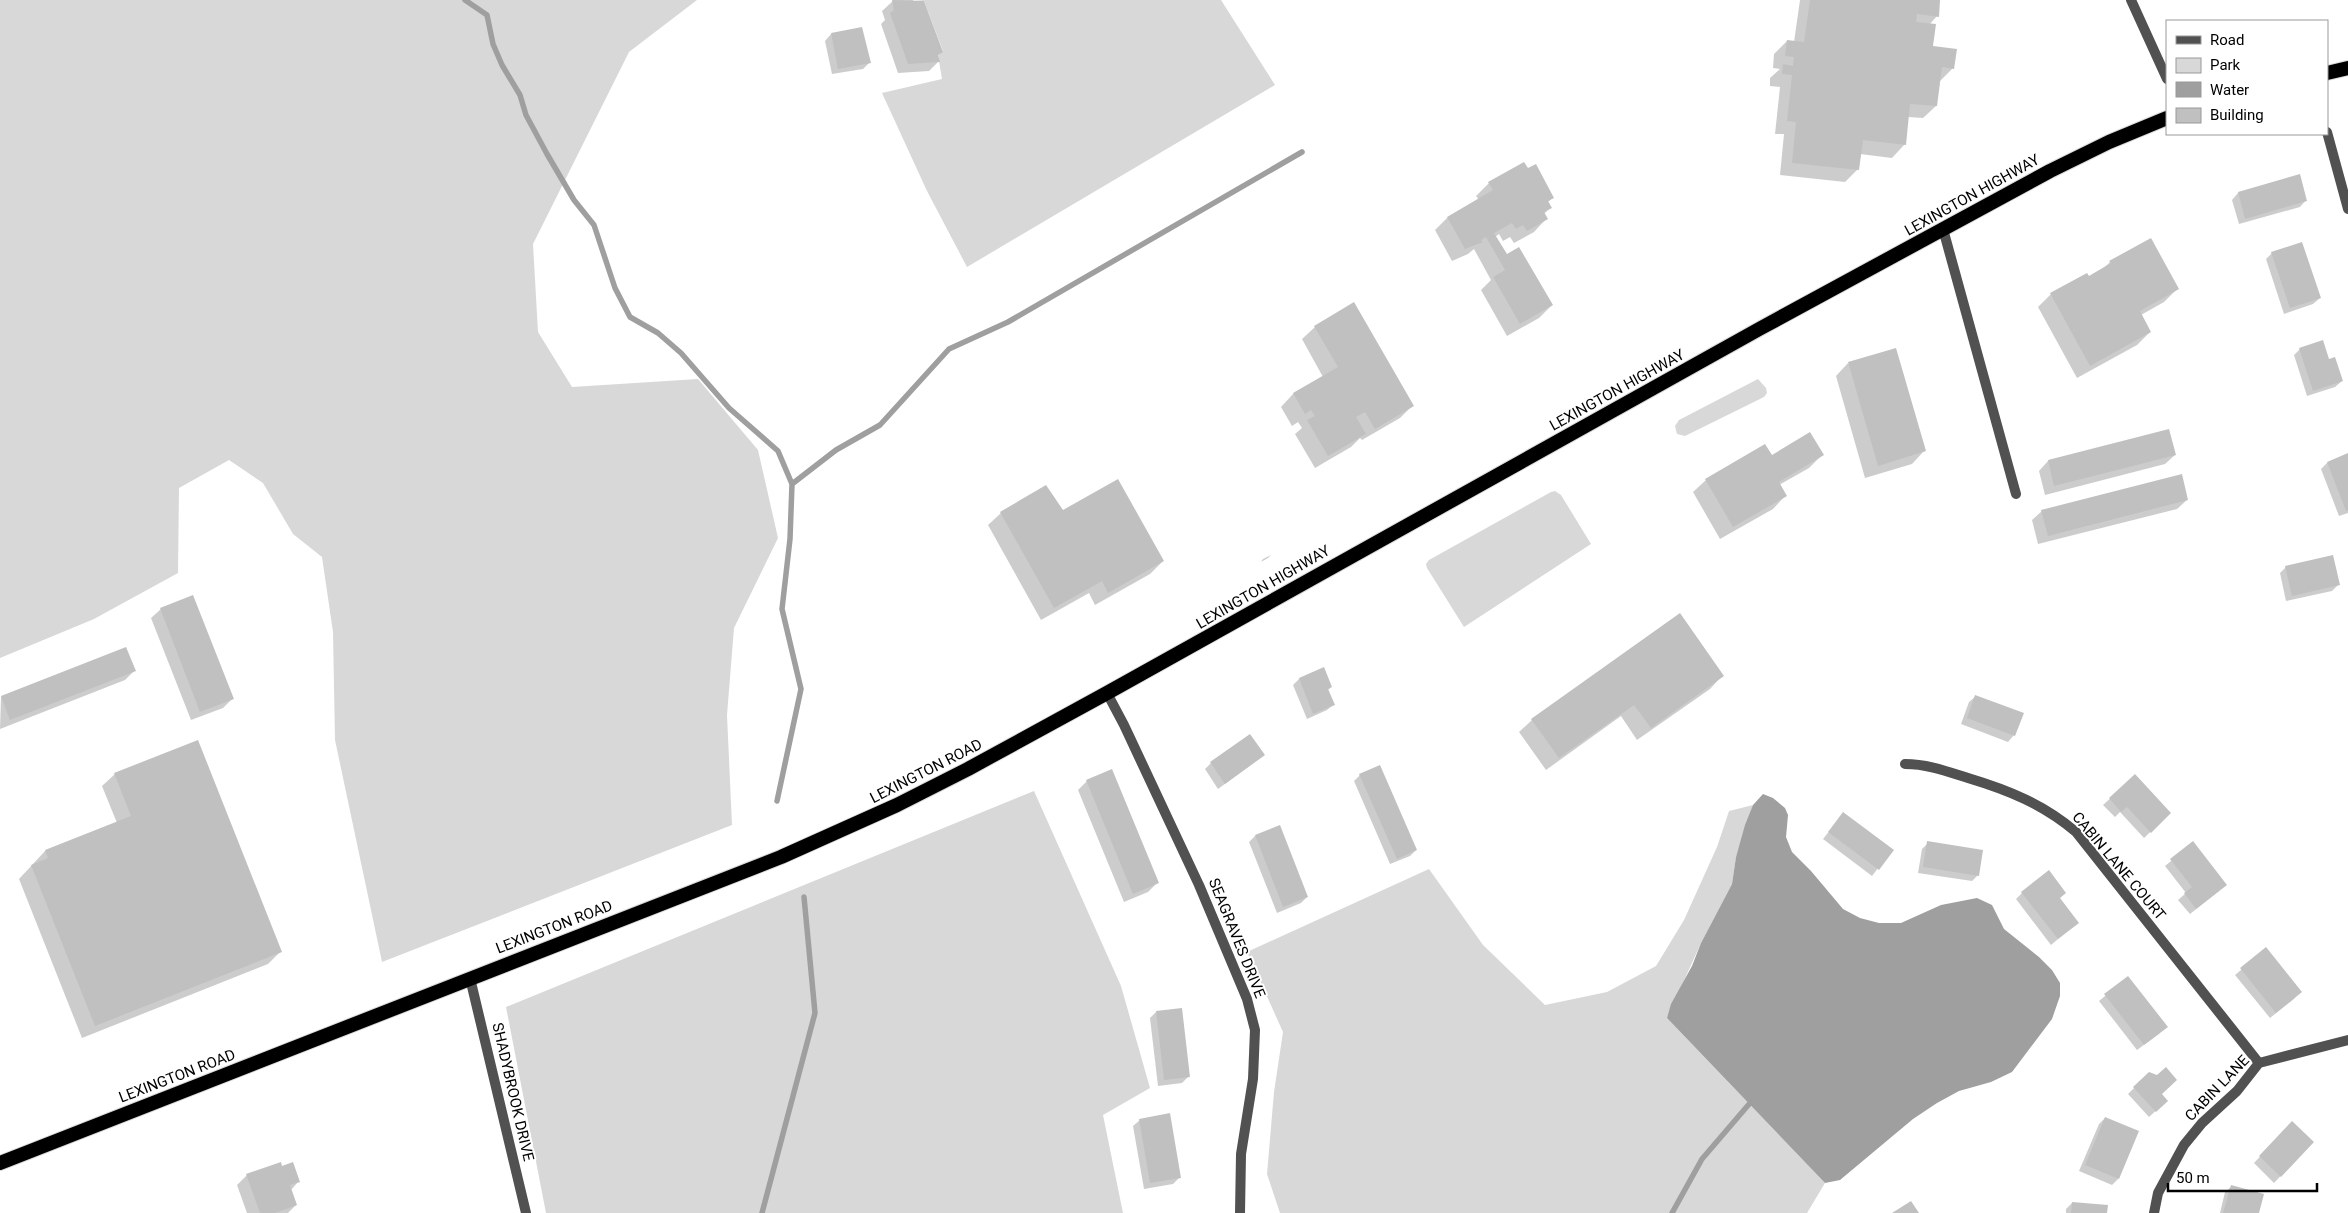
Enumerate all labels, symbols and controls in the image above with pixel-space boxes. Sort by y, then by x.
legend [2166,20,2328,135]
text: Road [2210,31,2244,49]
text: Park [2210,56,2241,74]
text: Water [2210,81,2249,99]
text: Building [2210,106,2264,124]
street label: LEXINGTON HIGHWAY [1901,150,2043,240]
street label: LEXINGTON HIGHWAY [1546,345,1688,435]
street label: LEXINGTON HIGHWAY [1193,541,1333,633]
street label: LEXINGTON ROAD [867,735,985,807]
street label: CABIN LANE COURT [2068,808,2170,924]
street label: SEAGRAVES DRIVE [1205,875,1269,1001]
street label: LEXINGTON ROAD [493,896,615,958]
street label: SHADYBROOK DRIVE [488,1021,538,1164]
street label: LEXINGTON ROAD [116,1045,238,1107]
street label: CABIN LANE [2181,1051,2253,1125]
scale bar [2168,1160,2317,1192]
text: 50 m [2176,1169,2210,1187]

